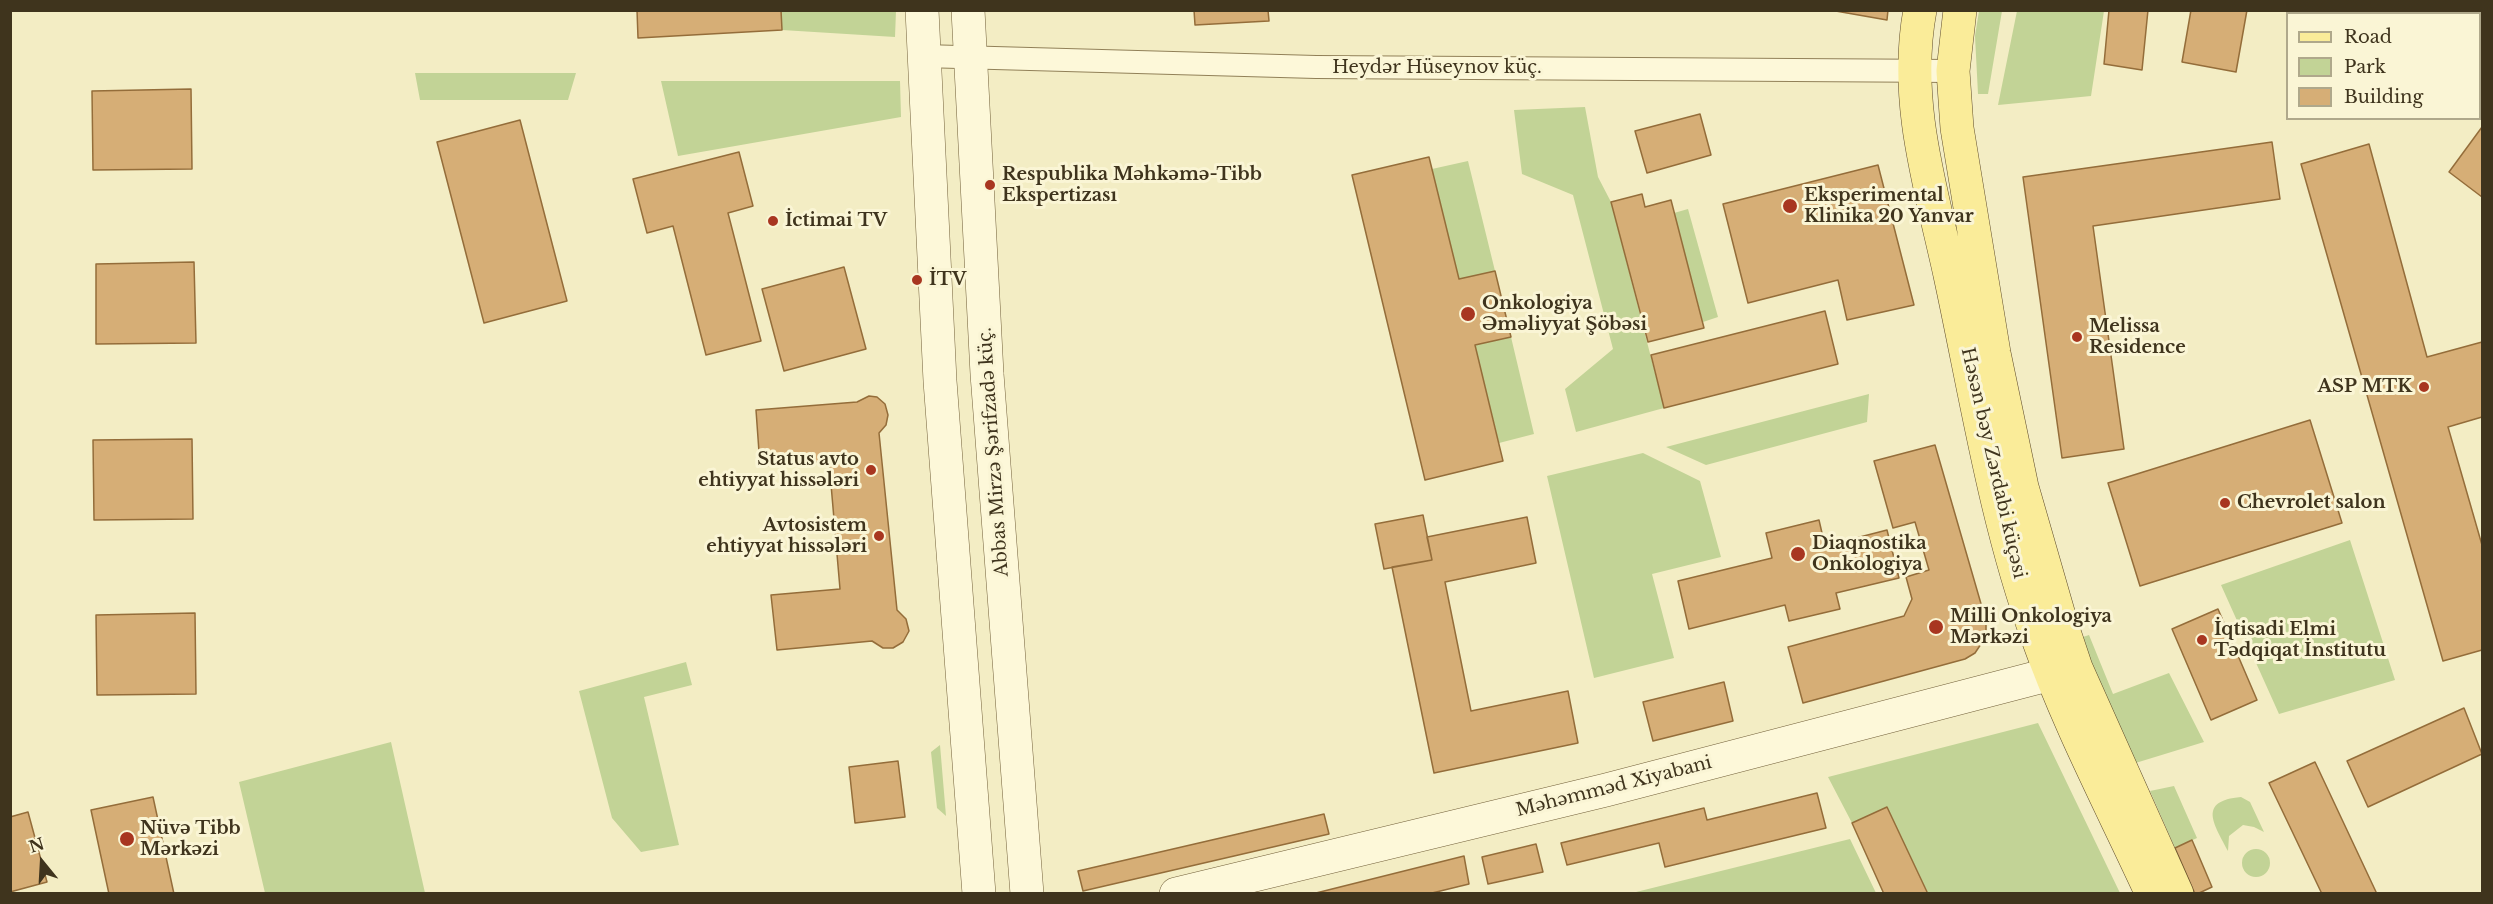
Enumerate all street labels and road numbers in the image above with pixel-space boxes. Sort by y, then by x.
street label: Heydər Hüseynov küç. [1332,57,1542,79]
street label: Abbas Mirzə Şərifzadə küç. [975,327,1013,577]
street label: Həsən bəy Zərdabi küçəsi [1956,345,2030,581]
street label: Məhəmməd Xiyabani [1514,752,1714,822]

